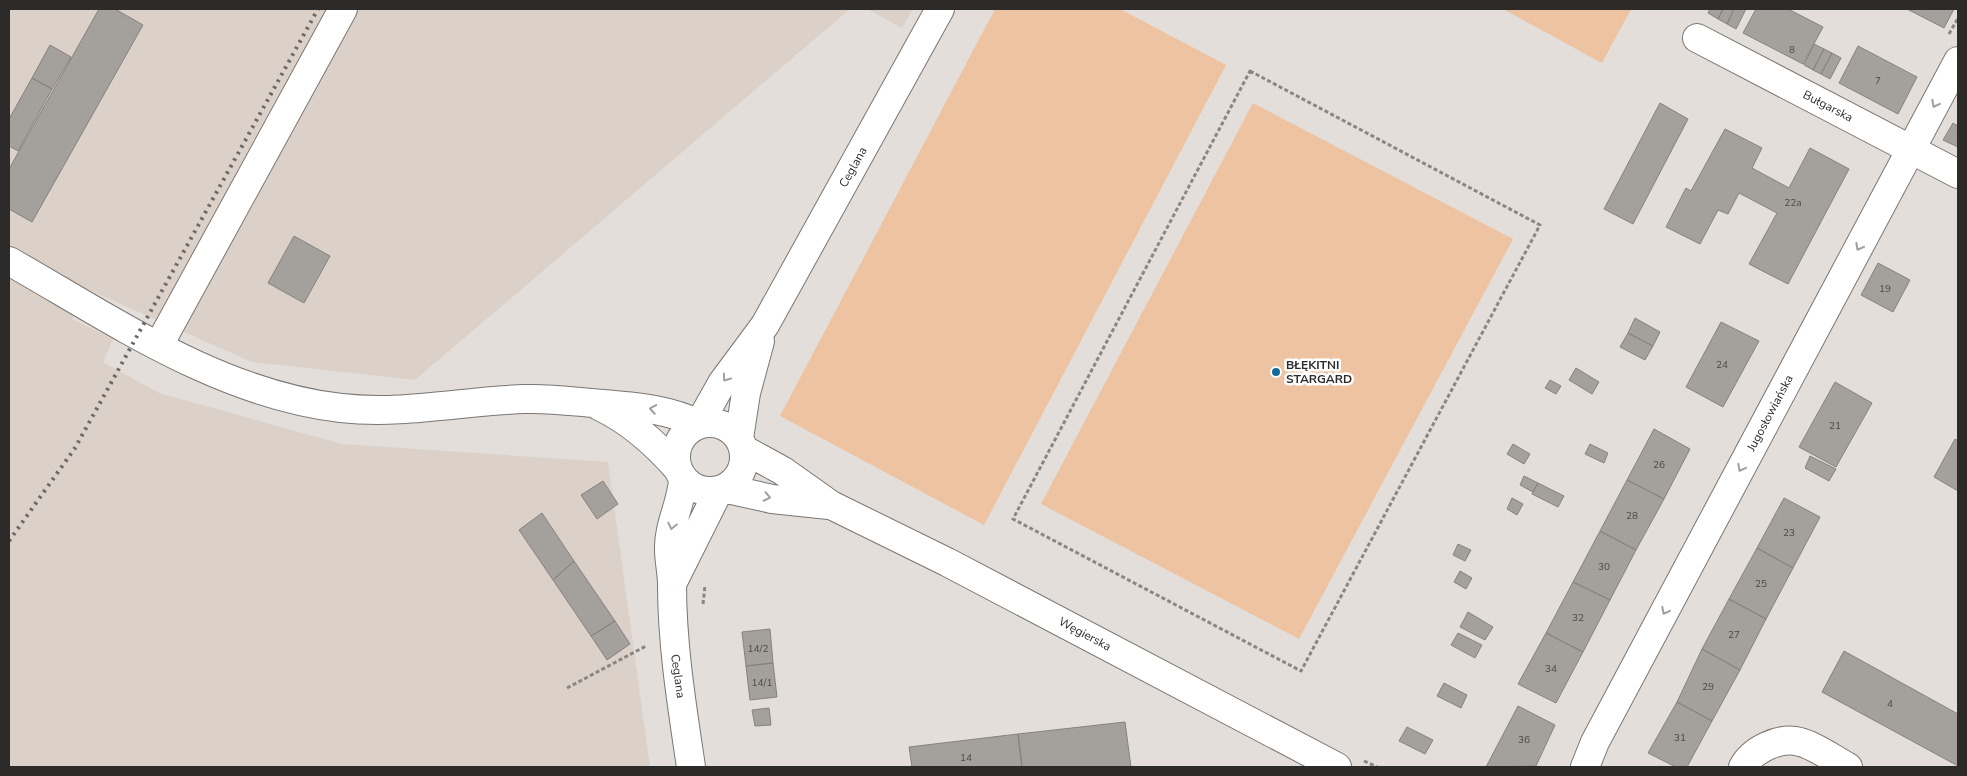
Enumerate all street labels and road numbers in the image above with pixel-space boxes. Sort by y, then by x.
street label: Bułgarska [1800,87,1856,125]
street label: Ceglana [835,144,871,190]
street label: Jugosłowiańska [1743,372,1797,455]
street label: Węgierska [1056,613,1114,655]
street label: Ceglana [667,653,689,699]

